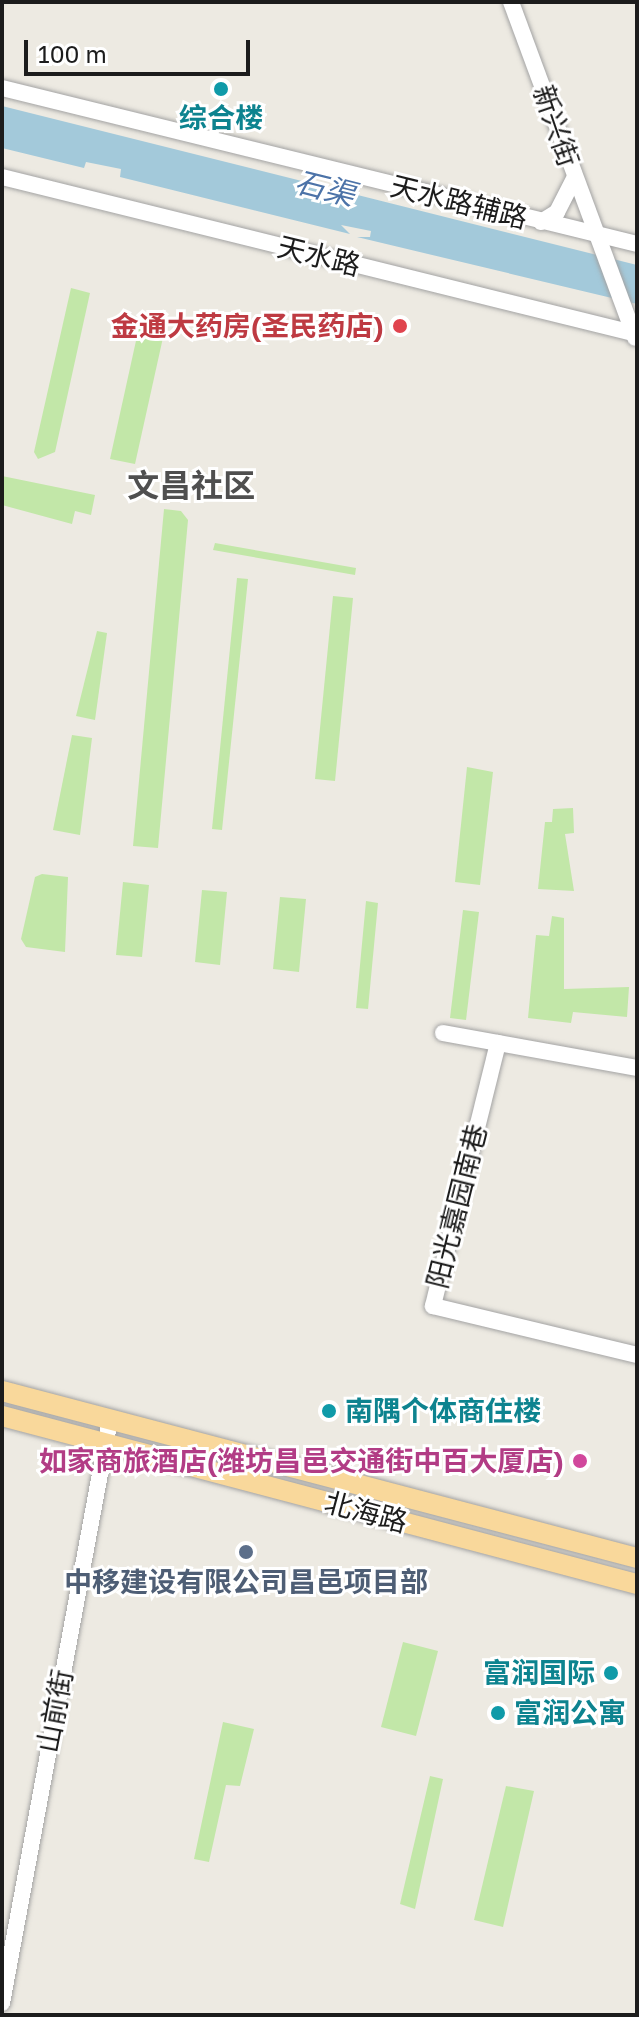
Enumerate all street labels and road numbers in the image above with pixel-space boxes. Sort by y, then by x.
street label: 新兴街 [526,81,586,171]
street label: 天水路辅路 [387,169,531,235]
street label: 天水路 [274,230,364,282]
street label: 阳光嘉园南巷 [420,1120,494,1292]
street label: 北海路 [321,1485,411,1539]
street label: 山前街 [30,1667,80,1755]

